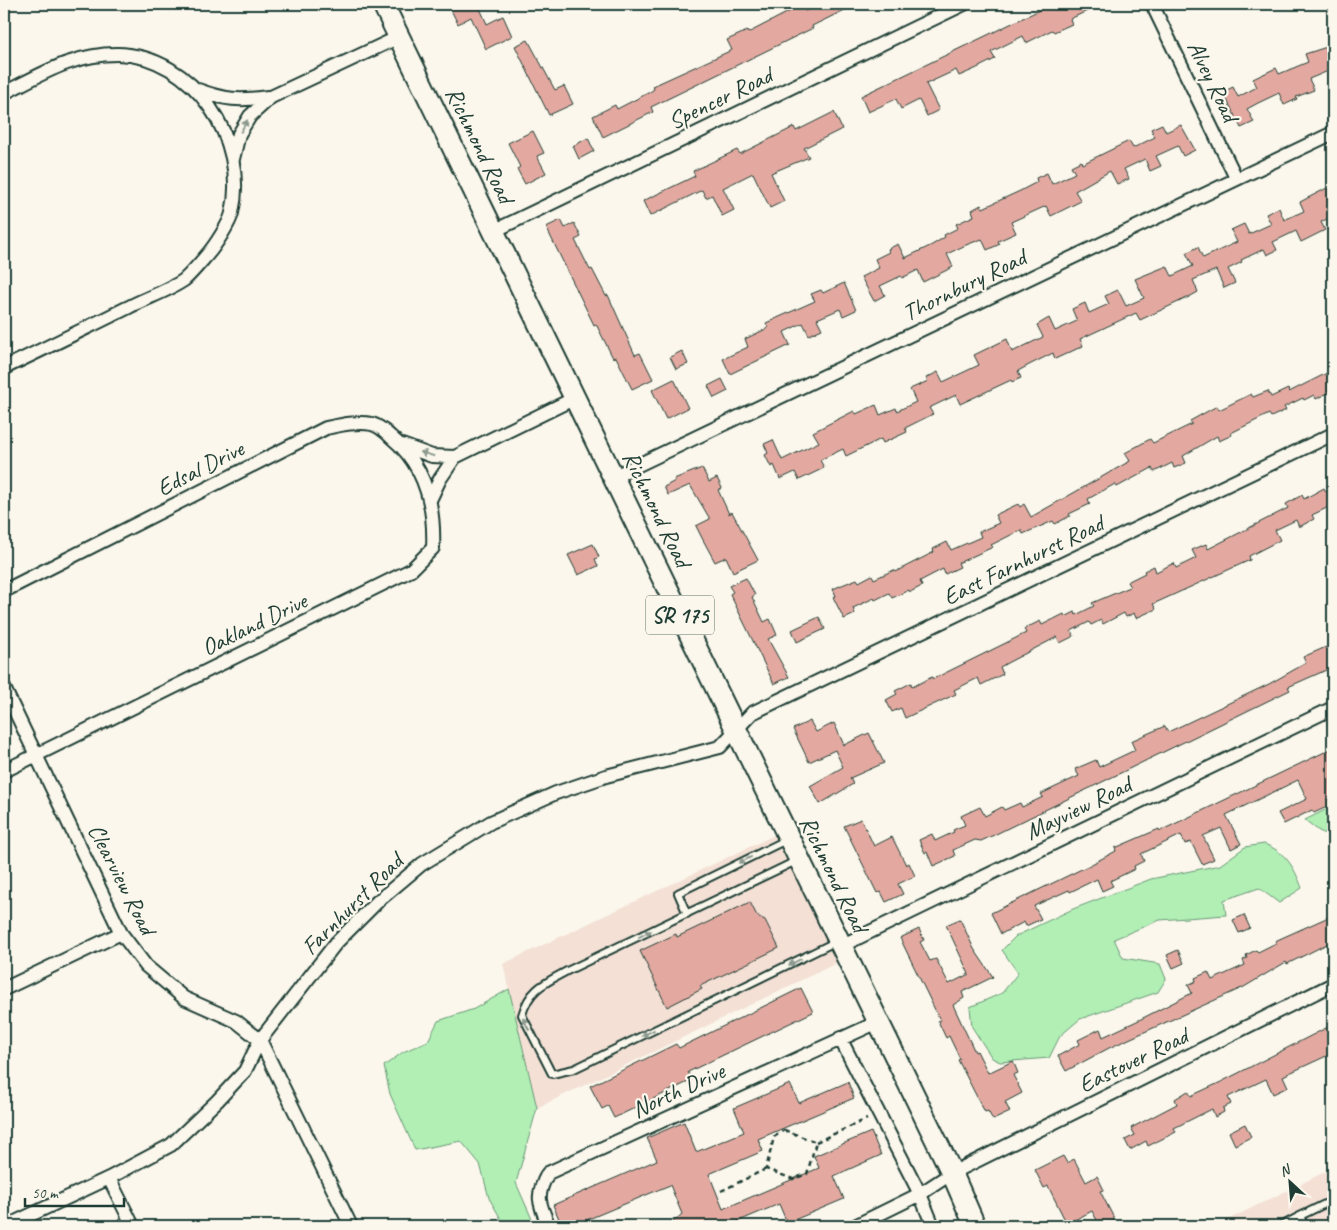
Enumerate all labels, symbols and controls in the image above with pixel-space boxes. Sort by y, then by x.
street label: Alvey Road [1181,36,1247,130]
street label: Spencer Road [663,58,780,136]
street label: Richmond Road [439,82,523,211]
one-way arrow [240,118,248,133]
street label: Thornbury Road [897,241,1034,328]
street label: Edsal Drive [151,432,250,503]
street label: Richmond Road [616,446,700,575]
one-way arrow [419,449,434,457]
street label: East Farnhurst Road [938,507,1111,612]
street label: Oakland Drive [196,585,314,662]
road number: SR 175 [646,596,714,634]
street label: Mayview Road [1020,768,1139,846]
street label: Richmond Road [793,811,877,940]
street label: Clearview Road [81,819,164,943]
street label: Farnhurst Road [295,844,412,961]
one-way arrow [738,856,752,864]
one-way arrow [638,930,652,938]
one-way arrow [787,957,802,966]
one-way arrow [522,1016,530,1031]
street label: Eastover Road [1073,1019,1196,1099]
one-way arrow [641,1029,656,1037]
street label: North Drive [627,1055,731,1125]
north arrow [1264,1158,1314,1208]
text: N [1277,1160,1294,1180]
scale bar [25,1175,124,1207]
text: 50 m [32,1184,59,1203]

